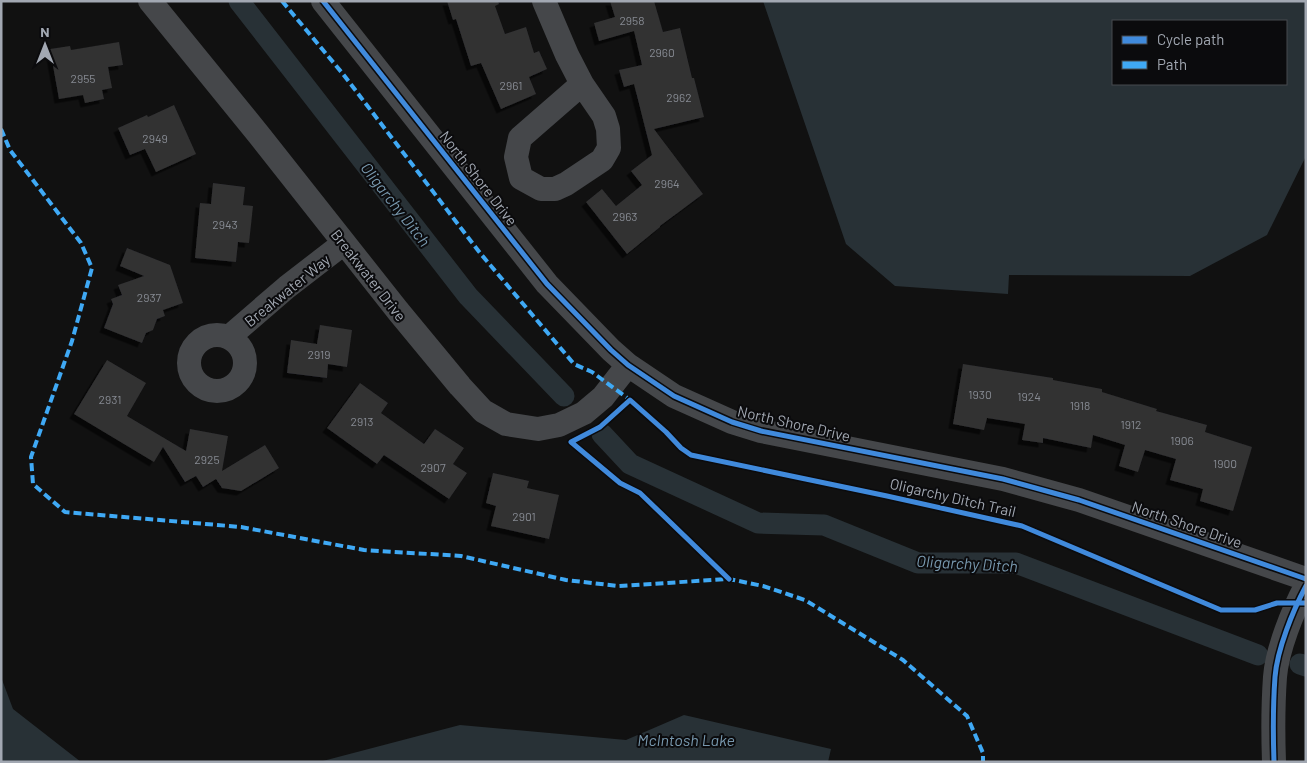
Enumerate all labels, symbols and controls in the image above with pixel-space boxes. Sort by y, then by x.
house number: 2958 [619,13,645,27]
north arrow [20,20,70,70]
legend [1112,20,1287,85]
text: N [40,23,50,40]
text: Cycle path [1157,30,1224,48]
house number: 2960 [649,45,675,59]
text: Path [1157,55,1187,73]
house number: 2955 [70,71,96,85]
house number: 2961 [500,78,522,92]
house number: 2962 [666,90,692,104]
street label: North Shore Drive [436,127,522,229]
house number: 2949 [142,131,168,145]
water label: Oligarchy Ditch [357,158,435,250]
house number: 2964 [654,176,680,190]
house number: 2963 [612,209,638,223]
house number: 2943 [212,217,238,231]
street label: Breakwater Drive [328,226,410,324]
street label: Breakwater Way [241,250,333,330]
house number: 2937 [137,290,162,304]
house number: 2919 [308,347,330,361]
house number: 1930 [968,387,992,401]
house number: 1924 [1017,389,1041,403]
house number: 2931 [99,392,121,406]
house number: 1918 [1070,398,1090,412]
street label: North Shore Drive [736,401,852,445]
house number: 2913 [351,414,373,428]
house number: 1912 [1121,417,1141,431]
house number: 1906 [1170,433,1194,447]
house number: 2925 [194,452,220,466]
house number: 1900 [1213,456,1237,470]
house number: 2907 [420,460,446,474]
street label: Oligarchy Ditch Trail [888,474,1018,520]
street label: North Shore Drive [1130,497,1244,551]
house number: 2901 [512,509,536,523]
water label: Oligarchy Ditch [916,551,1018,575]
water label: McIntosh Lake [637,730,735,749]

